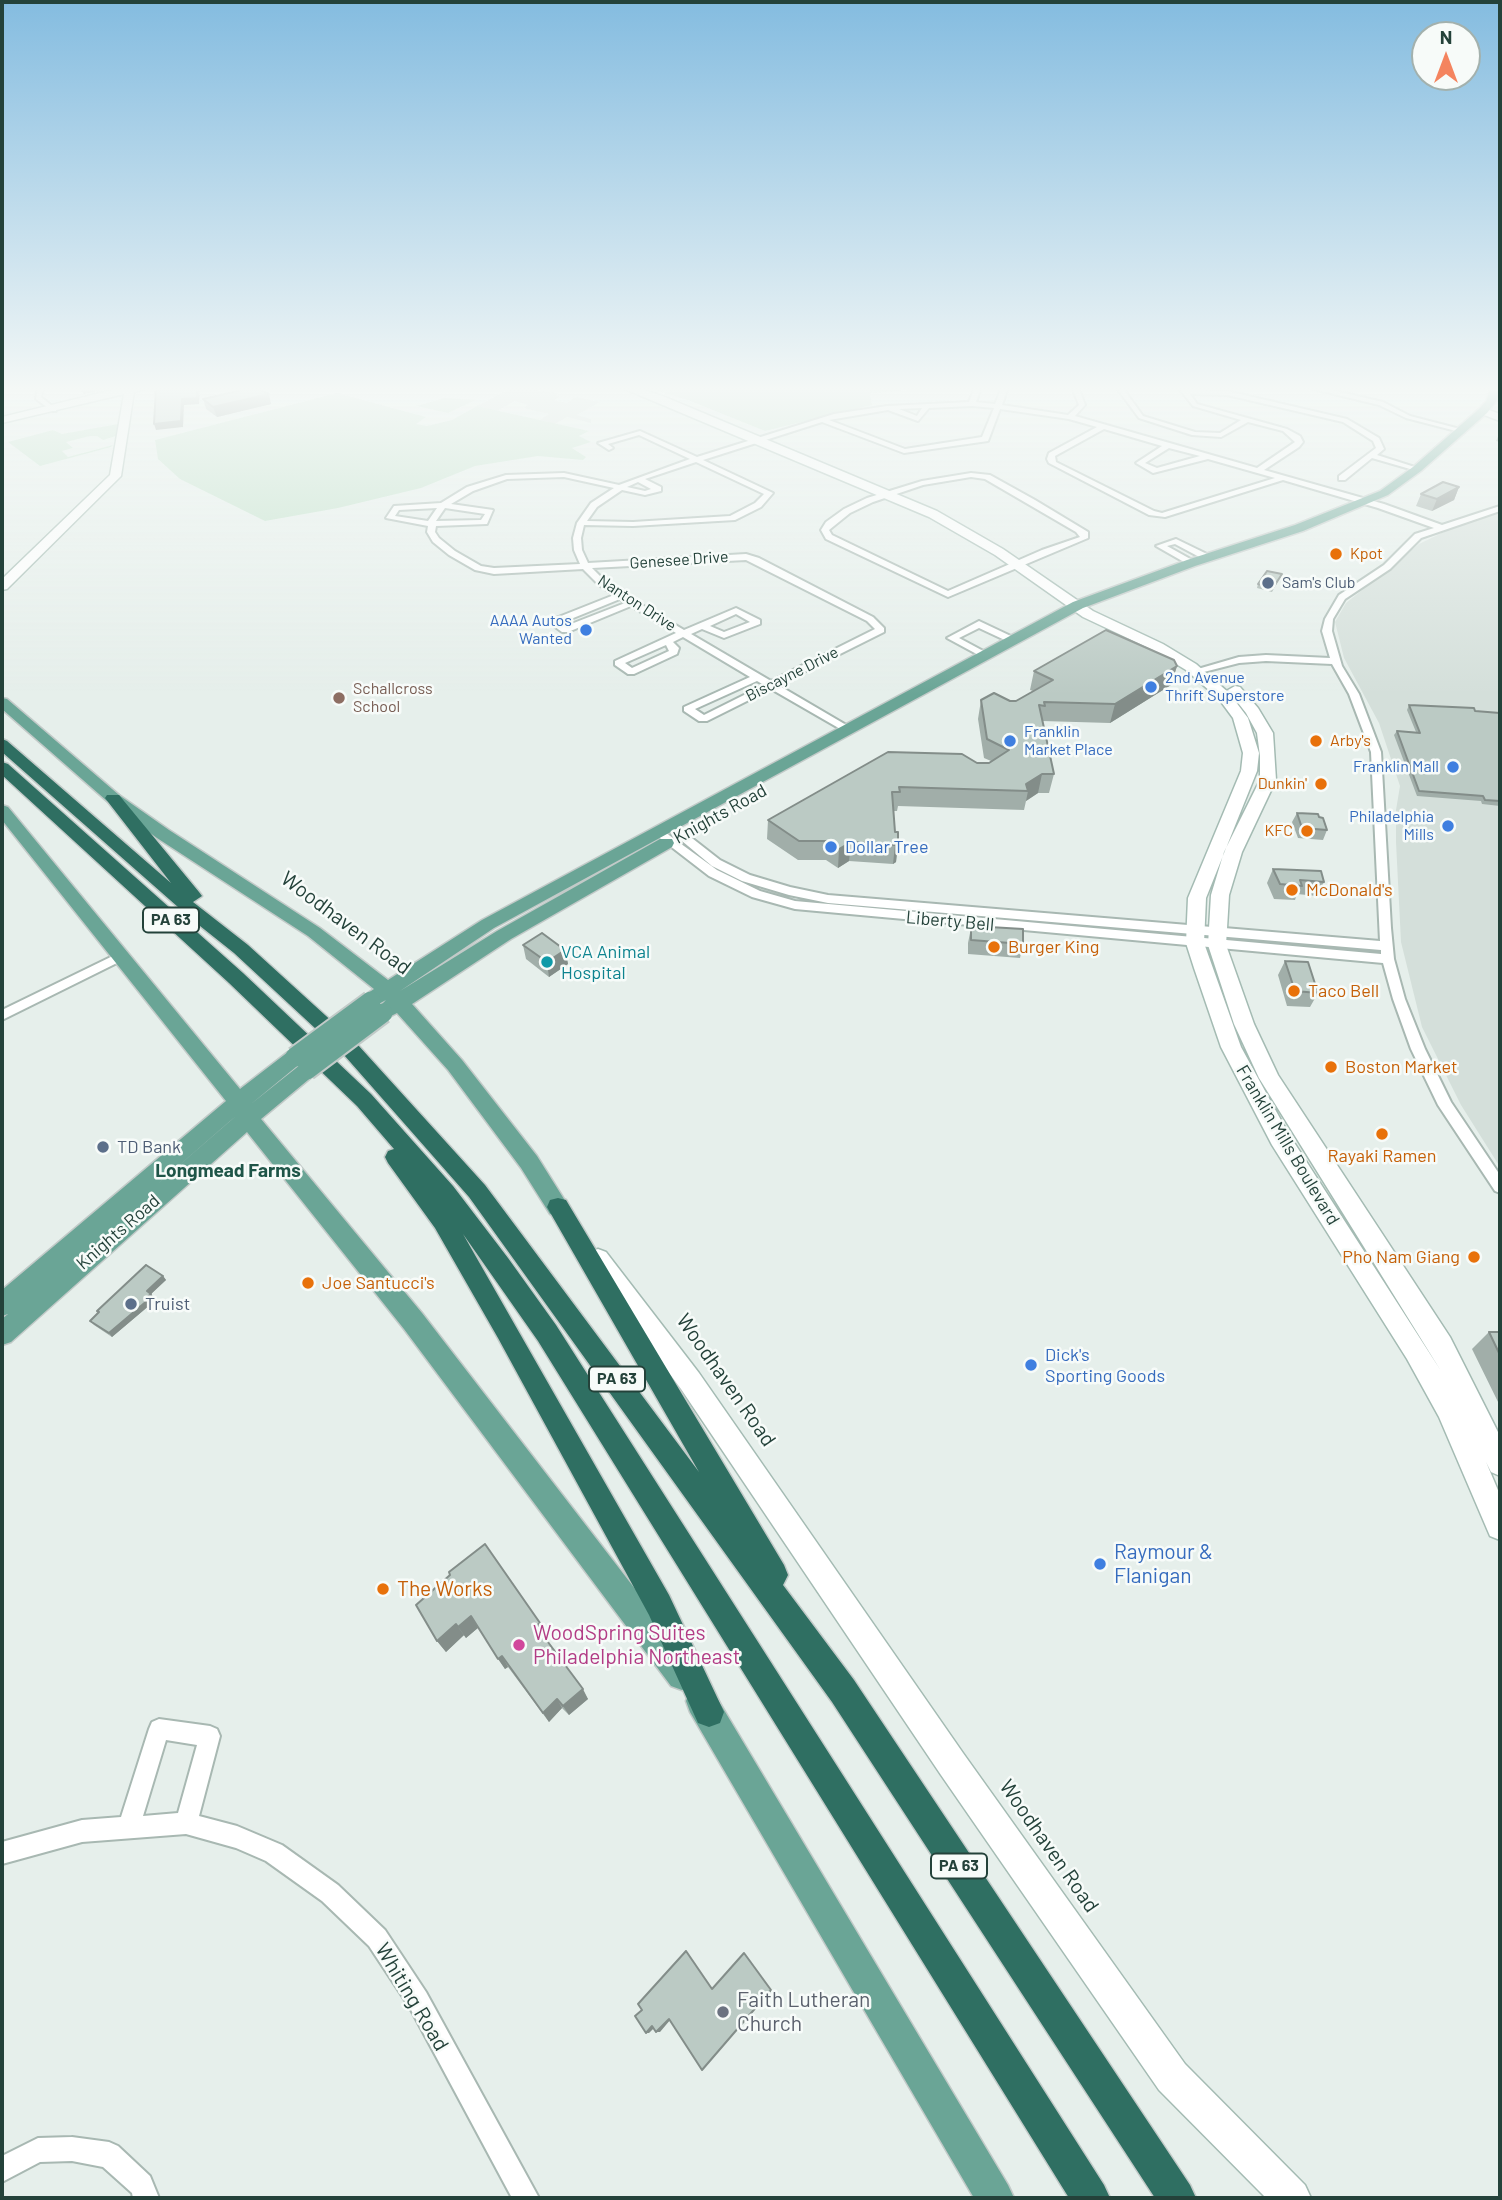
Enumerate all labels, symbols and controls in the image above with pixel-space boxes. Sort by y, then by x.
north arrow [1411,21,1481,91]
text: N [1440,25,1452,48]
place label: Kpot [1350,544,1383,564]
marker: Kpot [1328,546,1344,562]
street label: Genesee Drive [629,547,729,573]
street label: Nanton Drive [594,571,680,635]
place label: Sam's Club [1282,573,1356,593]
marker: Sam's Club [1260,575,1276,591]
place label: AAAA Autos Wanted [490,611,572,649]
marker: AAAA Autos Wanted [578,622,594,638]
street label: Biscayne Drive [742,642,842,706]
place label: 2nd Avenue Thrift Superstore [1165,668,1285,706]
place label: Schallcross School [353,679,433,717]
marker: 2nd Avenue Thrift Superstore [1143,679,1159,695]
marker: Schallcross School [331,690,347,706]
place label: Franklin Market Place [1024,722,1113,760]
place label: Arby's [1330,731,1371,751]
marker: Franklin Market Place [1002,733,1018,749]
marker: Arby's [1308,733,1324,749]
place label: Franklin Mall [1353,757,1439,777]
marker: Franklin Mall [1445,759,1461,775]
place label: Dunkin' [1258,774,1307,794]
marker: Dunkin' [1313,776,1329,792]
street label: Knights Road [670,780,770,848]
place label: Philadelphia Mills [1349,807,1434,845]
marker: Philadelphia Mills [1440,818,1456,834]
place label: KFC [1264,821,1293,841]
marker: KFC [1299,823,1315,839]
place label: Dollar Tree [845,836,929,858]
marker: Dollar Tree [823,839,839,855]
street label: Woodhaven Road [276,866,416,980]
place label: McDonald's [1306,879,1393,901]
marker: McDonald's [1284,882,1300,898]
street label: Liberty Bell [905,906,995,936]
road number: PA 63 [143,908,199,932]
place label: Burger King [1008,936,1099,958]
marker: Burger King [986,939,1002,955]
place label: VCA Animal Hospital [561,941,650,984]
marker: VCA Animal Hospital [539,954,555,970]
place label: Taco Bell [1308,980,1379,1002]
marker: Taco Bell [1286,983,1302,999]
place label: Boston Market [1345,1056,1457,1078]
marker: Boston Market [1323,1059,1339,1075]
street label: Franklin Mills Boulevard [1232,1061,1344,1229]
marker: Rayaki Ramen [1374,1126,1390,1142]
place label: TD Bank [117,1136,181,1158]
marker: TD Bank [95,1139,111,1155]
place label: Rayaki Ramen [1328,1145,1436,1167]
district label: Longmead Farms [155,1160,301,1182]
street label: Knights Road [72,1190,164,1274]
place label: Pho Nam Giang [1342,1246,1460,1268]
marker: Pho Nam Giang [1466,1249,1482,1265]
place label: Joe Santucci's [322,1272,435,1294]
marker: Joe Santucci's [300,1275,316,1291]
place label: Truist [145,1293,190,1315]
marker: Truist [123,1296,139,1312]
street label: Woodhaven Road [671,1309,781,1451]
place label: Dick's Sporting Goods [1045,1344,1165,1386]
marker: Dick's Sporting Goods [1023,1357,1039,1373]
road number: PA 63 [589,1366,645,1392]
place label: Raymour & Flanigan [1114,1539,1213,1589]
marker: Raymour & Flanigan [1092,1556,1108,1572]
place label: The Works [397,1576,493,1602]
marker: The Works [375,1581,391,1597]
place label: WoodSpring Suites Philadelphia Northeast [533,1620,740,1670]
marker: WoodSpring Suites Philadelphia Northeast [511,1637,527,1653]
street label: Woodhaven Road [994,1775,1104,1917]
road number: PA 63 [931,1854,987,1878]
street label: Whiting Road [370,1939,454,2055]
place label: Faith Lutheran Church [737,1987,870,2037]
marker: Faith Lutheran Church [715,2004,731,2020]

